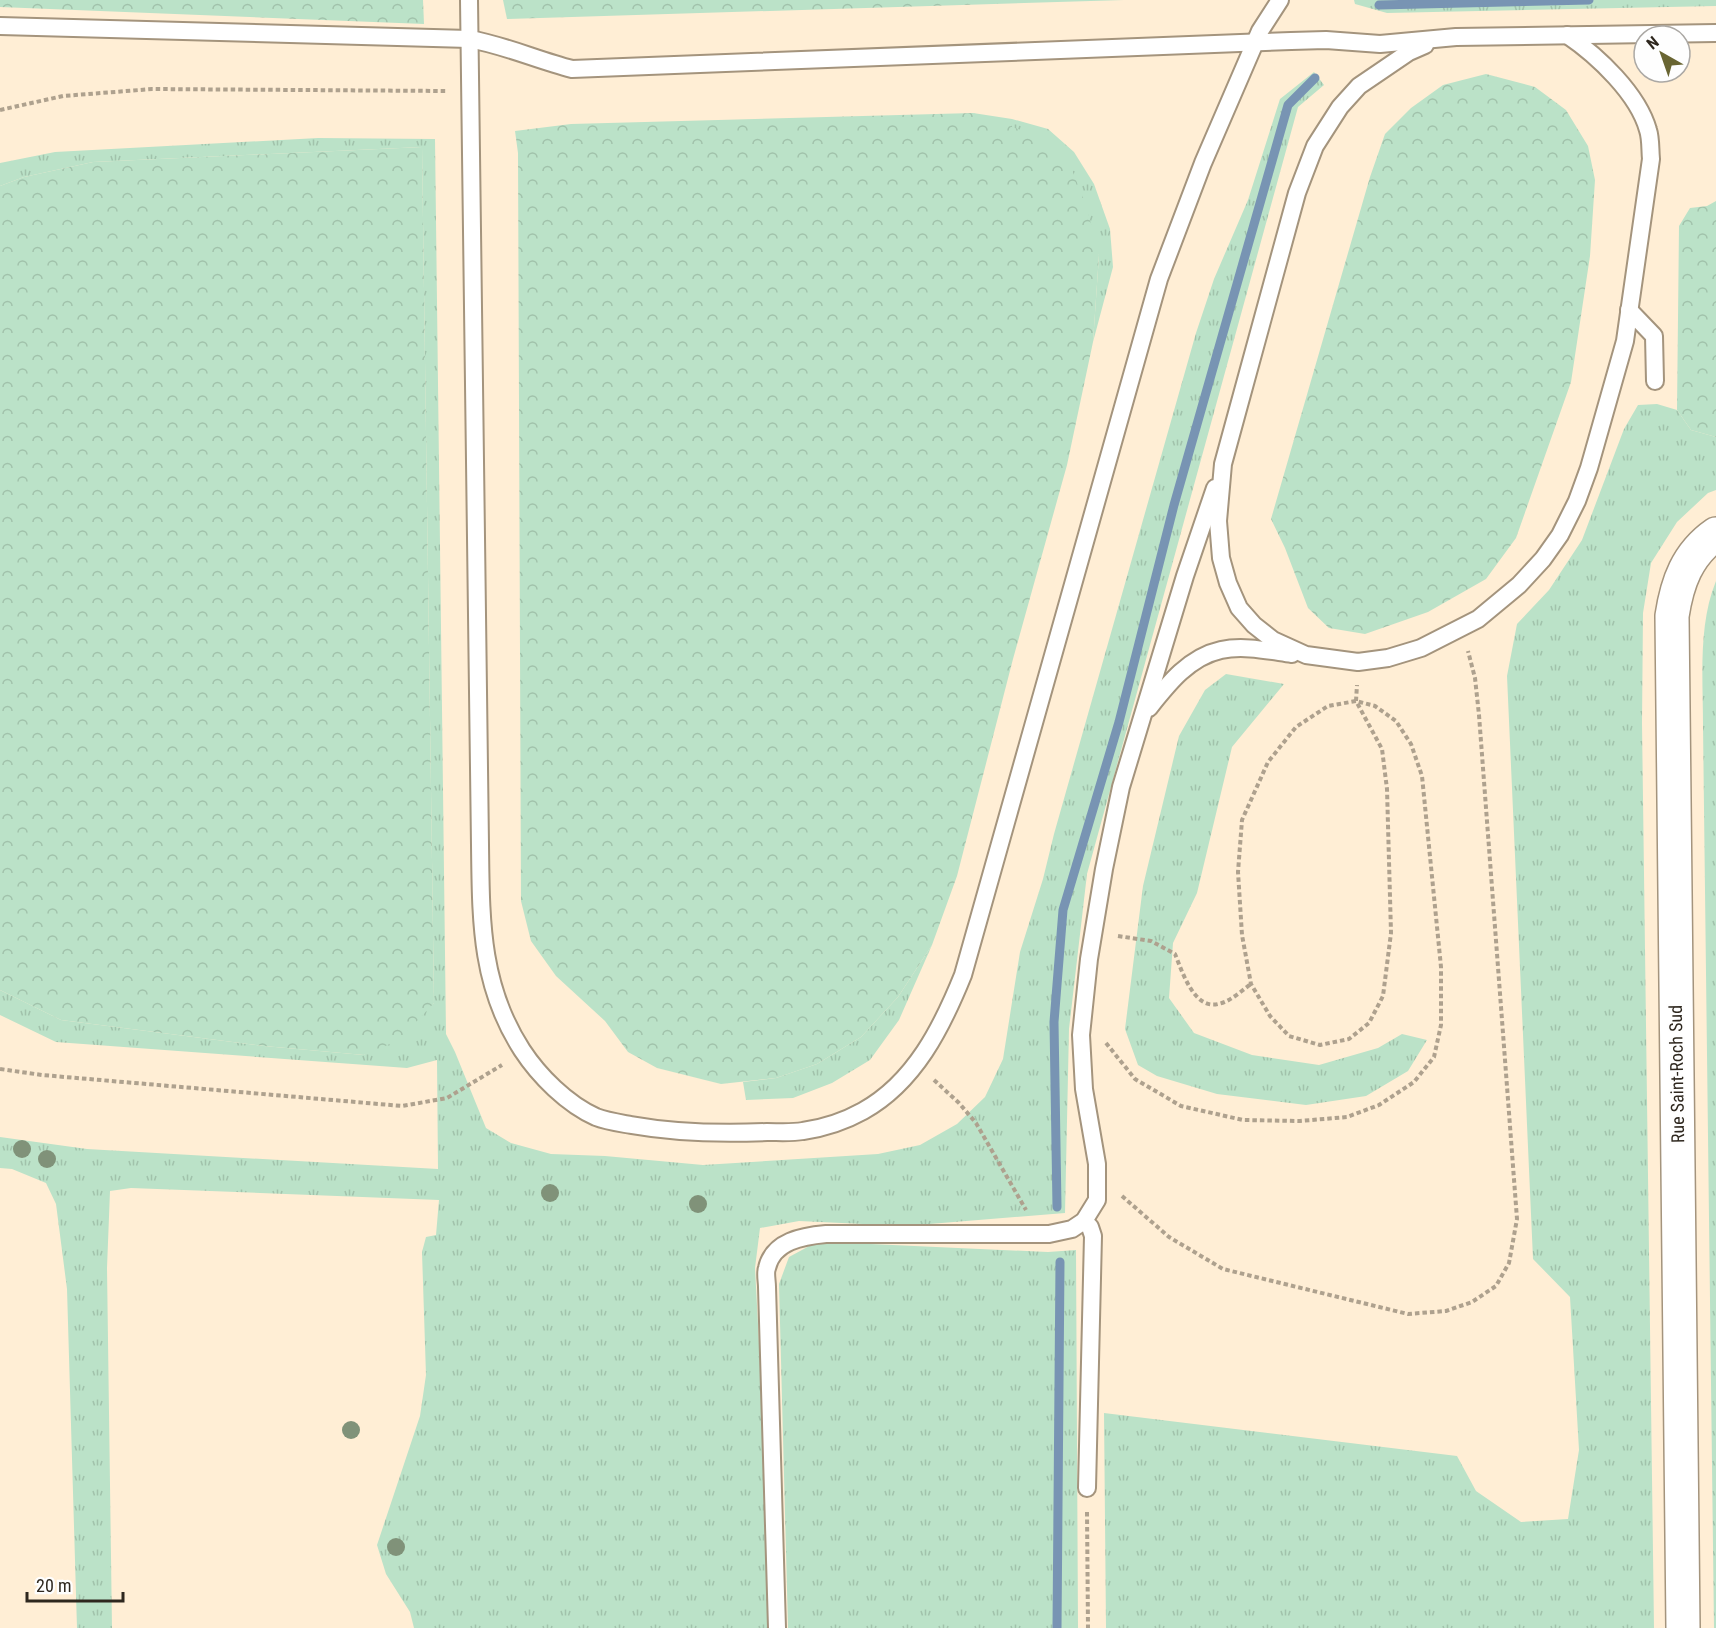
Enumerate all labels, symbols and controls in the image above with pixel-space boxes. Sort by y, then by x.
north arrow [1632,24,1692,84]
text: N [1643,32,1663,53]
street label: Rue Saint-Roch Sud [1665,1005,1688,1143]
scale bar [27,1565,123,1603]
text: 20 m [36,1575,71,1596]

